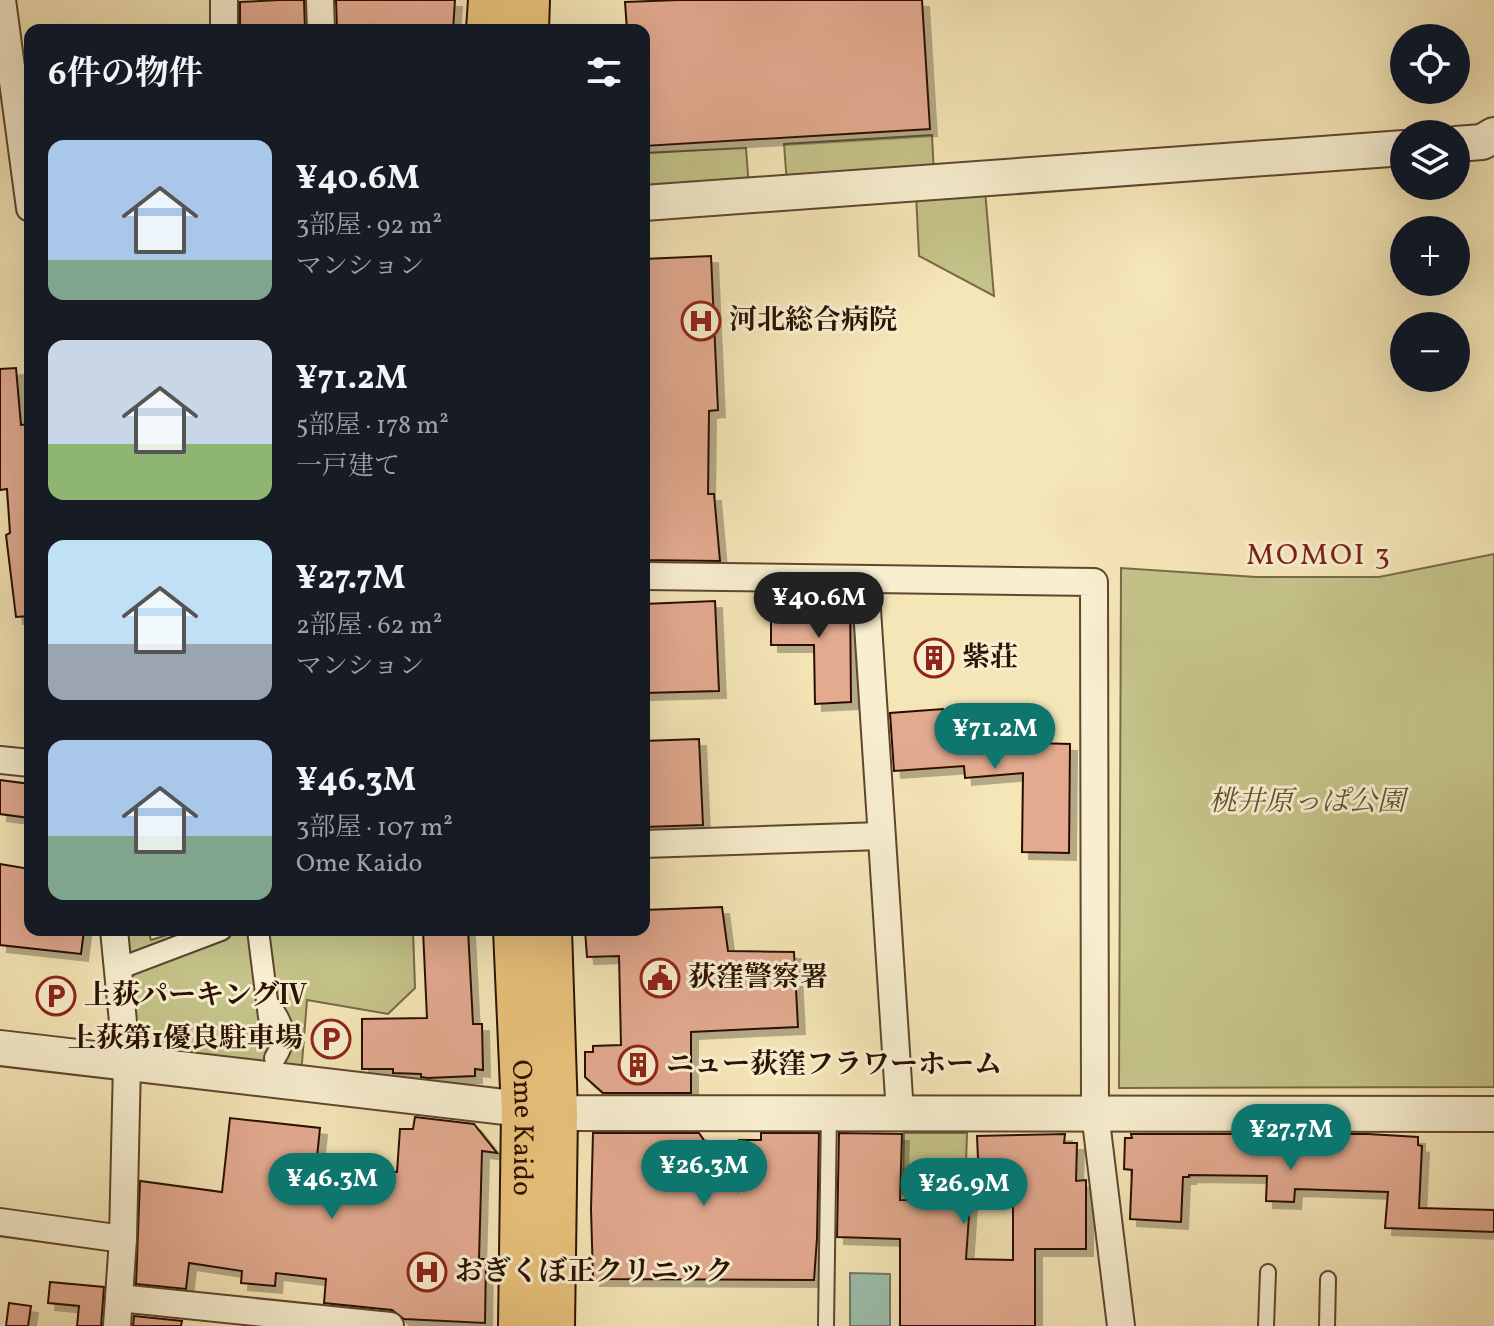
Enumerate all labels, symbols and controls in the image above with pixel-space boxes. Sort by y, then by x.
map controls [1390,24,1470,392]
button: locate [1390,24,1470,104]
icon: filters [582,50,626,94]
text: 6件の物件 [48,52,203,99]
button: layers [1390,120,1470,200]
text: ¥40.6M [296,156,420,203]
icon: home [112,172,208,268]
text: 3部屋 · 92 m² [296,208,442,244]
button: + [1390,216,1470,296]
text: マンション [296,249,425,285]
hospital icon: 河北総合病院 [680,300,722,342]
place label: 河北総合病院 [729,302,897,341]
button: − [1390,312,1470,392]
text: ¥71.2M [296,356,408,403]
icon: home [112,372,208,468]
text: 5部屋 · 178 m² [296,408,449,444]
text: 一戸建て [296,449,400,485]
district label: MOMOI 3 [1246,535,1392,577]
text: ¥27.7M [296,556,405,603]
icon: home [112,572,208,668]
pin: ¥40.6M [754,572,884,640]
text: ¥40.6M [772,580,866,616]
text: 2部屋 · 62 m² [296,608,442,644]
building icon: 紫荘 [913,637,955,679]
place label: 紫荘 [962,639,1018,678]
text: マンション [296,649,425,685]
pin: ¥71.2M [930,703,1060,771]
text: ¥71.2M [952,711,1038,747]
text: ¥46.3M [296,758,416,805]
icon: home [112,772,208,868]
park label: 桃井原っぱ公園 [1209,783,1409,822]
text: 3部屋 · 107 m² [296,810,453,846]
text: Ome Kaido [296,846,422,882]
public building icon: 荻窪警察署 [639,957,681,999]
place label: 荻窪警察署 [688,959,828,998]
parking icon: 上荻パーキングⅣ [35,975,77,1017]
place label: 上荻パーキングⅣ [84,977,307,1016]
parking icon: 上荻第1優良駐車場 [310,1018,352,1060]
place label: 上荻第1優良駐車場 [68,1020,303,1059]
building icon: ニュー荻窪フラワーホーム [617,1044,659,1086]
place label: ニュー荻窪フラワーホーム [666,1046,1002,1085]
street label: Ome Kaido [501,1059,543,1196]
pin: ¥27.7M [1226,1104,1356,1172]
text: ¥27.7M [1249,1112,1333,1148]
pin: ¥26.3M [639,1140,769,1208]
text: ¥26.3M [659,1148,749,1184]
pin: ¥46.3M [267,1153,397,1221]
pin: ¥26.9M [899,1158,1029,1226]
text: ¥46.3M [286,1161,378,1197]
text: ¥26.9M [918,1166,1010,1202]
hospital icon: おぎくぼ正クリニック [406,1251,448,1293]
place label: おぎくぼ正クリニック [455,1253,733,1292]

